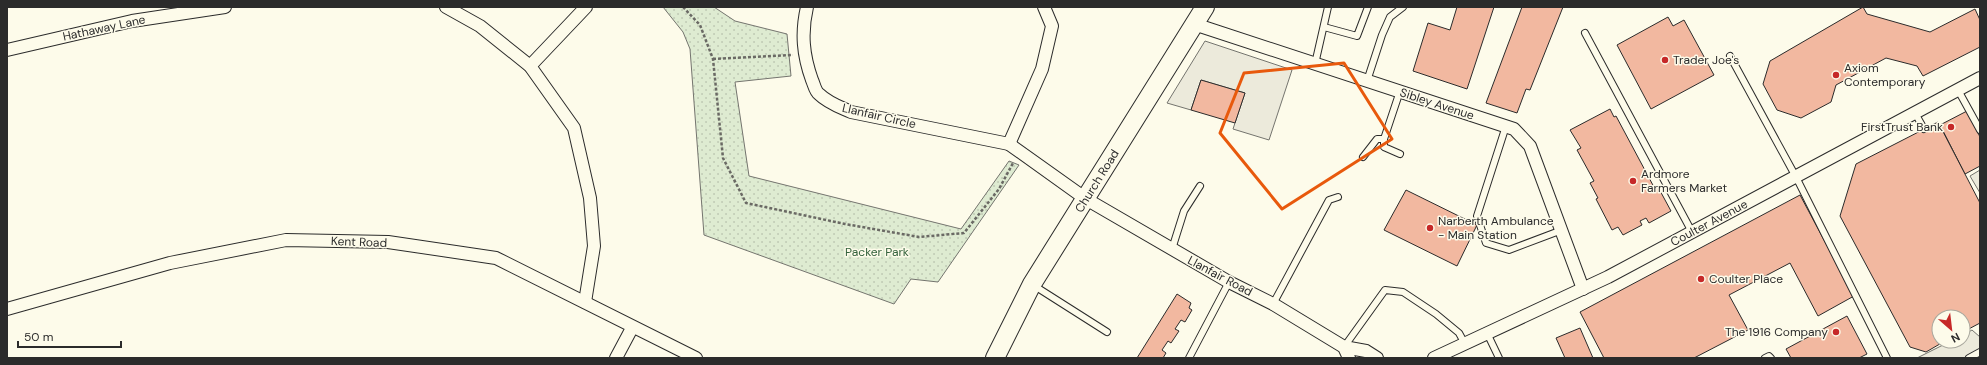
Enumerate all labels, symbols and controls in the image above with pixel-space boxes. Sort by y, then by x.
street label: Hathaway Lane [61,11,147,45]
place label: Trader Joe's [1673,52,1739,68]
marker: Trader Joe's [1660,55,1670,65]
place label: Axiom Contemporary [1844,60,1926,90]
marker: Axiom Contemporary [1831,70,1841,80]
street label: Sibley Avenue [1398,84,1476,124]
street label: Llanfair Circle [840,100,918,132]
place label: FirstTrust Bank [1861,119,1943,135]
marker: FirstTrust Bank [1946,122,1956,132]
street label: Church Road [1071,146,1123,216]
place label: Ardmore Farmers Market [1641,166,1727,196]
marker: Ardmore Farmers Market [1628,176,1638,186]
street label: Coulter Avenue [1668,196,1750,250]
place label: Narberth Ambulance - Main Station [1438,213,1554,243]
marker: Narberth Ambulance - Main Station [1425,223,1435,233]
street label: Kent Road [331,233,387,251]
park label: Packer Park [845,244,909,260]
street label: Llanfair Road [1185,252,1255,300]
place label: Coulter Place [1709,271,1783,287]
marker: Coulter Place [1696,274,1706,284]
north arrow [1931,309,1971,349]
scale bar [18,323,121,349]
place label: The 1916 Company [1725,324,1828,340]
marker: The 1916 Company [1831,327,1841,337]
text: 50 m [24,329,53,345]
text: N [1949,330,1963,346]

